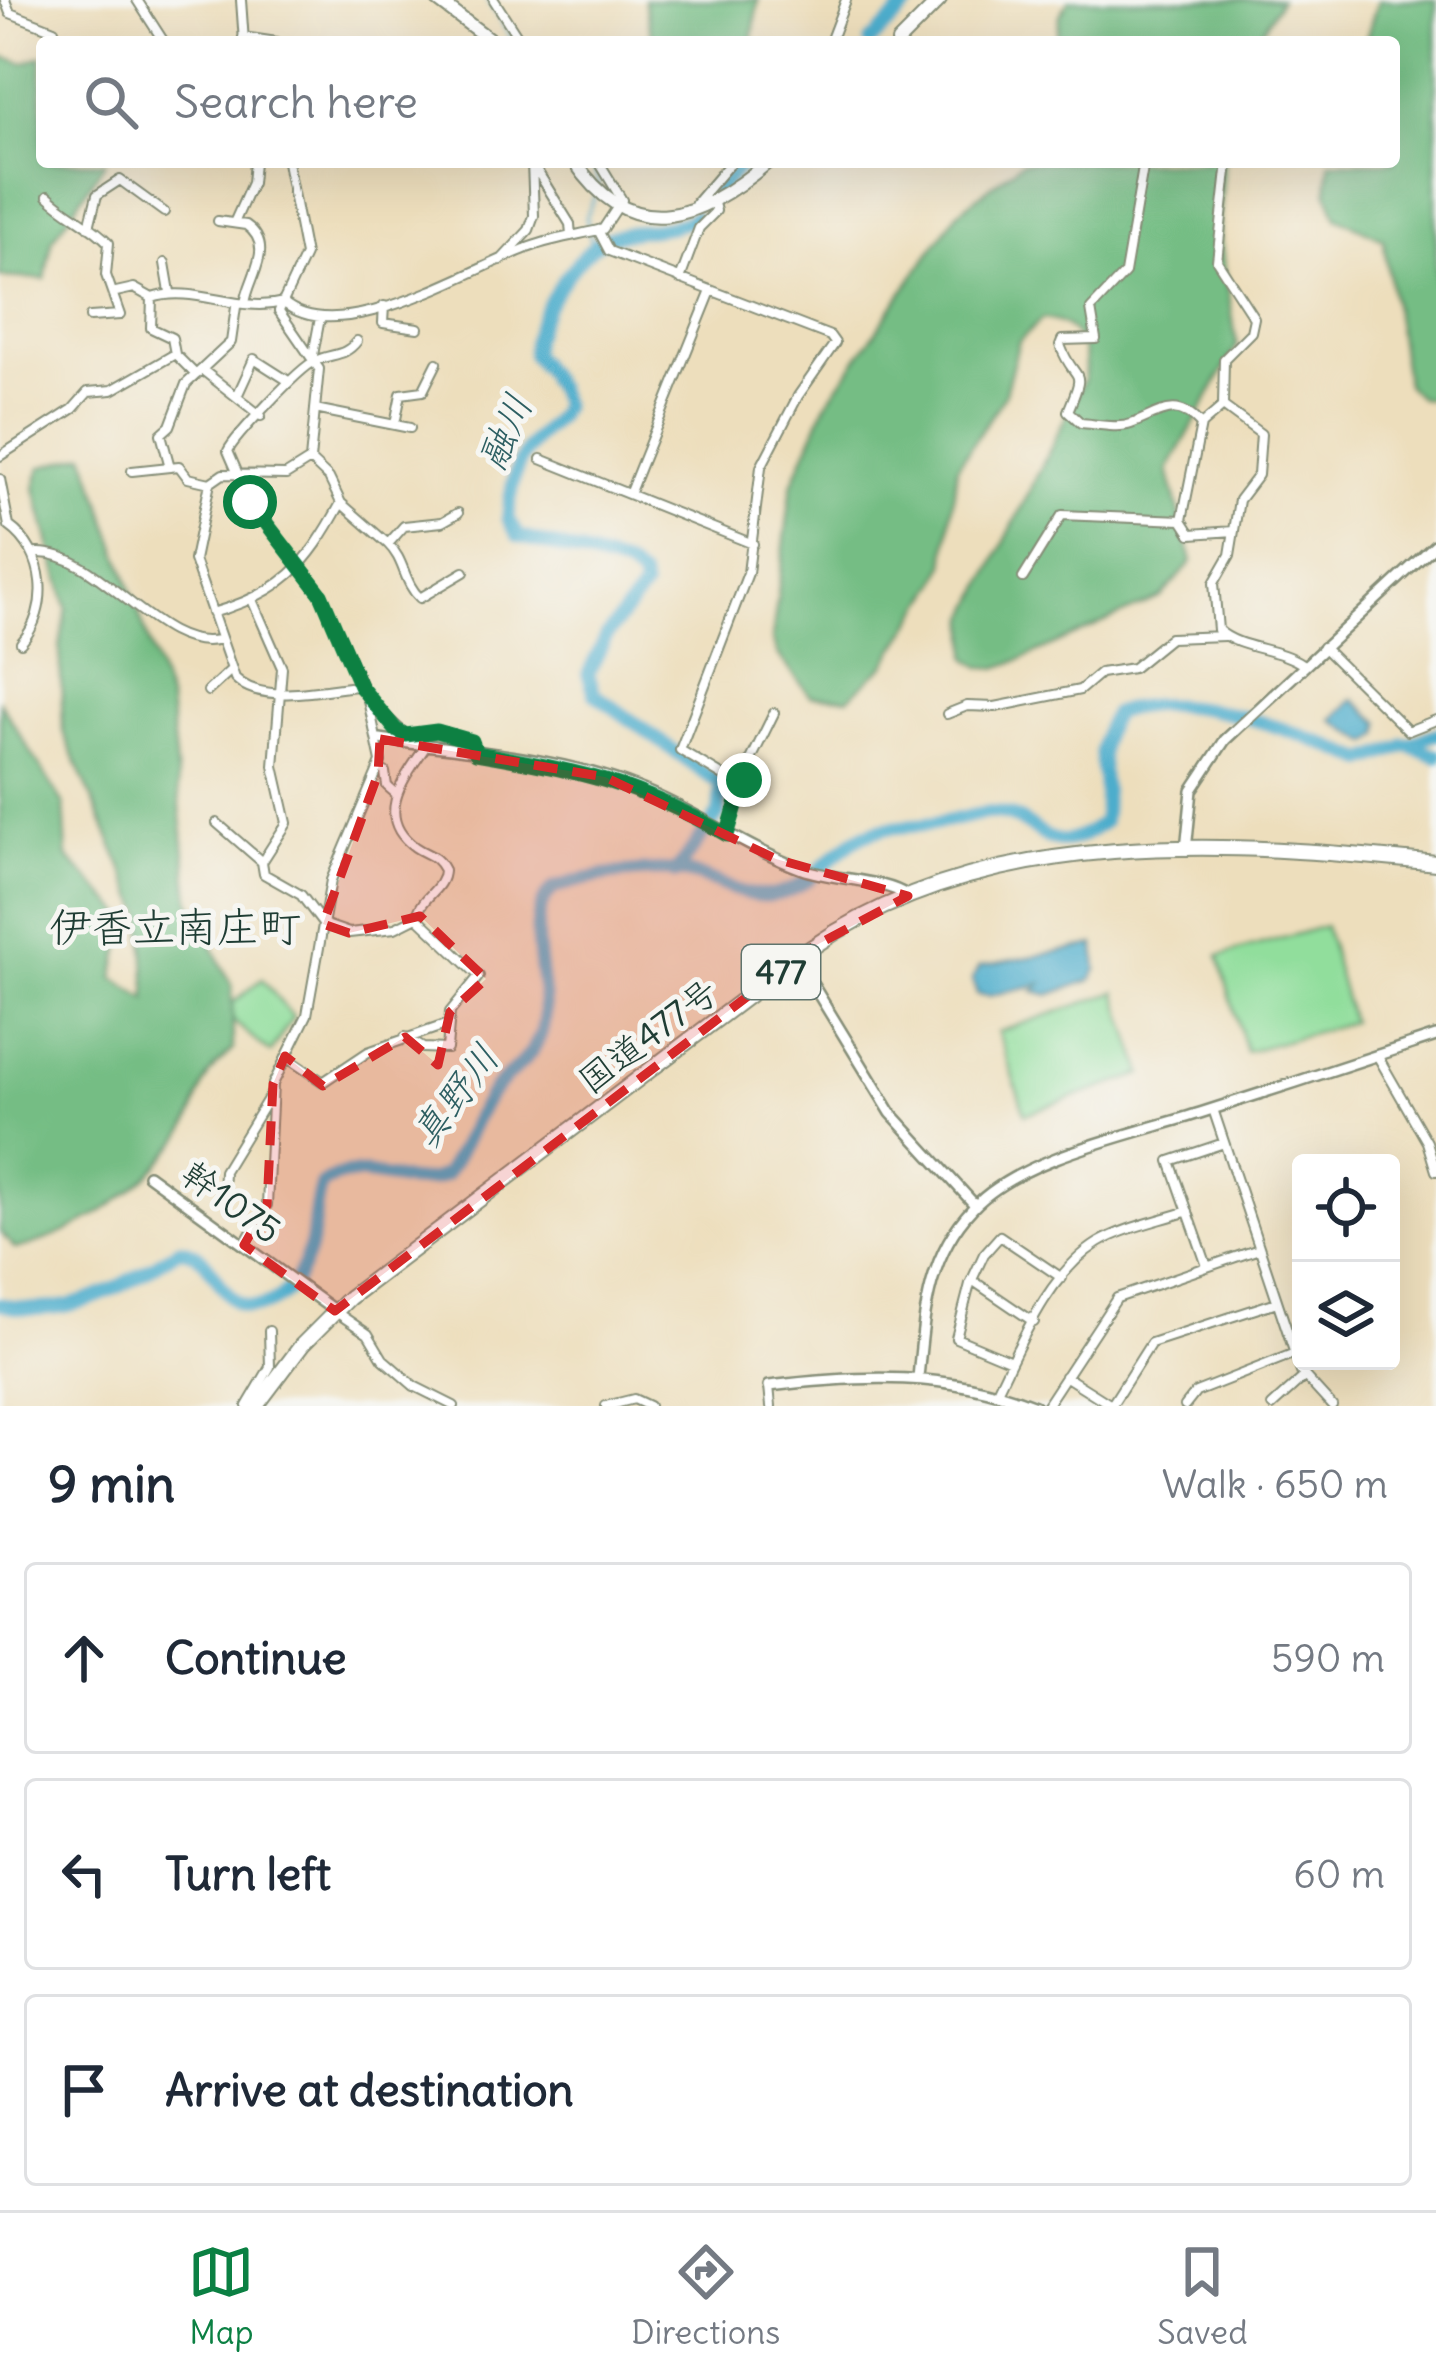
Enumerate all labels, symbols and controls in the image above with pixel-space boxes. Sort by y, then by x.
search box [36,36,1400,168]
icon: search [78,69,144,135]
text: Search here [174,74,418,130]
water label: 融川 [467,386,543,478]
route start [223,475,277,529]
route end [717,753,771,807]
district label: 伊香立南庄町 [49,901,301,953]
road number: 477 [742,945,820,999]
street label: 国道477号 [569,969,727,1103]
water label: 真野川 [400,1035,510,1157]
street label: 幹1075 [173,1151,289,1253]
map controls [1292,1154,1400,1370]
button: locate [1292,1154,1400,1262]
button: layers [1292,1262,1400,1370]
text: 9 min [48,1452,175,1516]
text: Walk · 650 m [1162,1460,1388,1509]
icon: ahead [51,1625,117,1691]
text: Continue [165,1630,347,1686]
text: 590 m [1271,1634,1385,1683]
icon: left [51,1841,117,1907]
text: Turn left [165,1846,331,1902]
text: 60 m [1293,1850,1385,1899]
icon: arrive [51,2057,117,2123]
text: Arrive at destination [165,2062,574,2118]
tab: Map [188,2239,254,2353]
tab: Directions [631,2239,780,2353]
tab: Saved [1157,2239,1248,2353]

